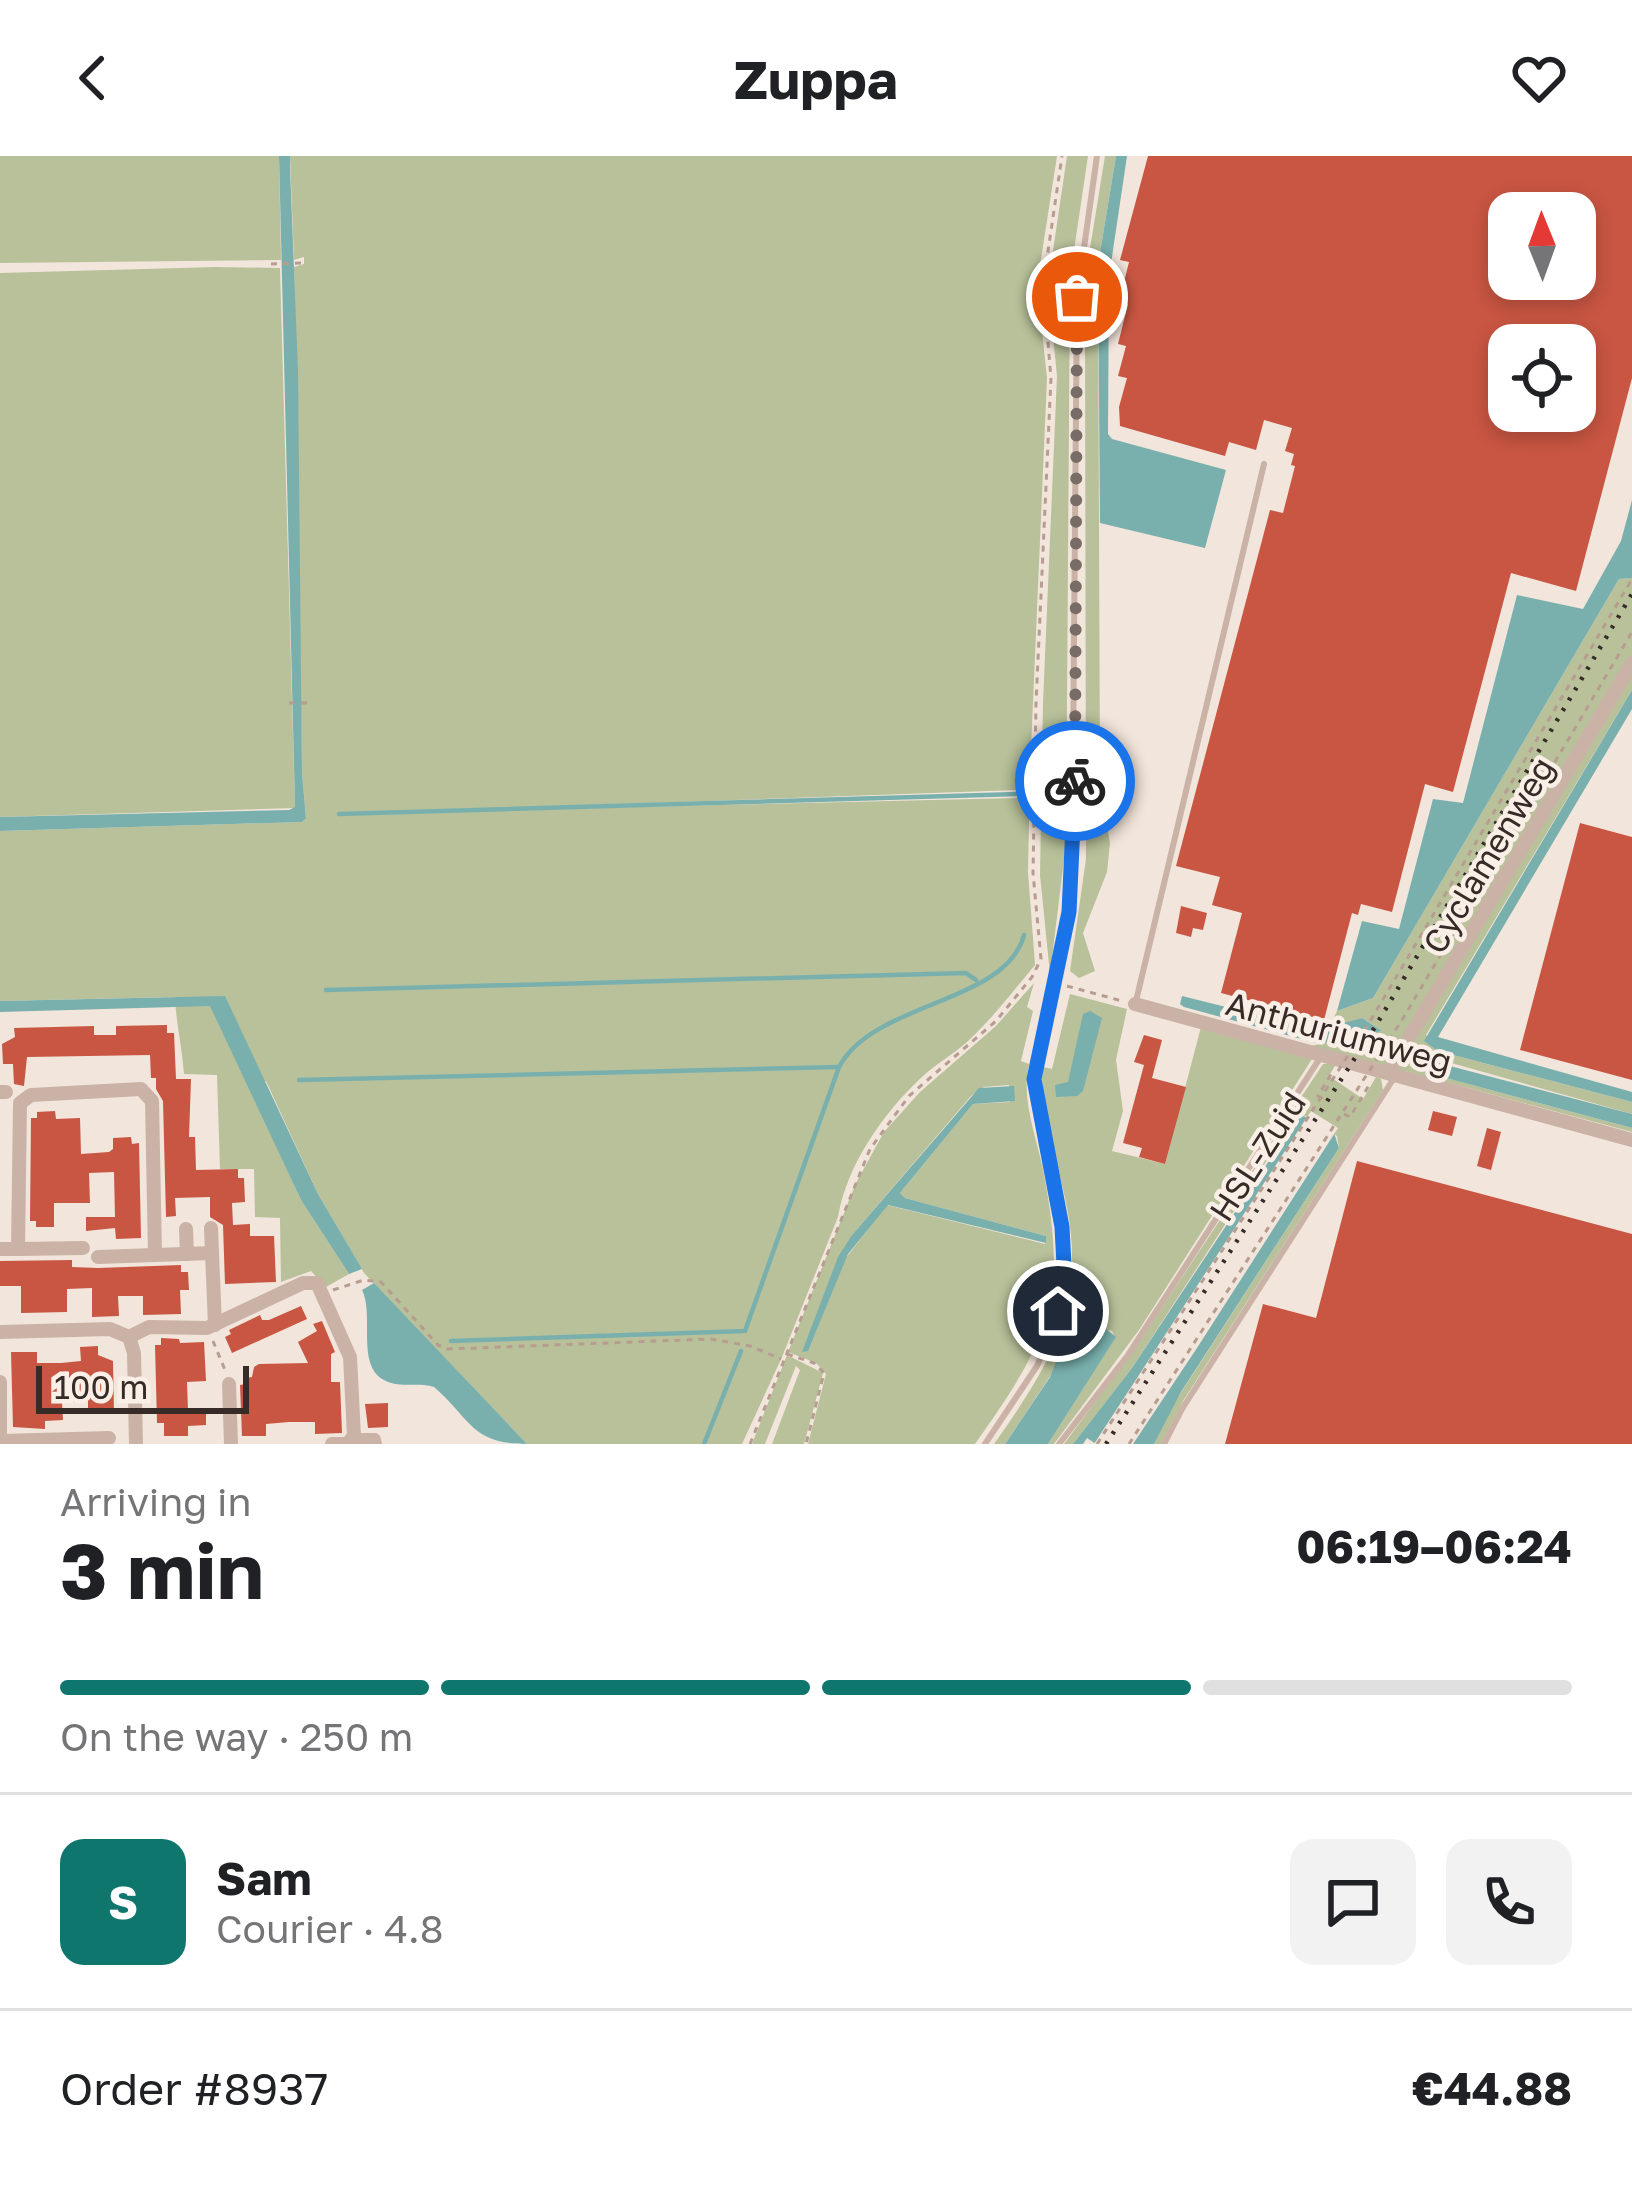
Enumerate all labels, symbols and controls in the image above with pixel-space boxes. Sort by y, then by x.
icon: back [60,45,126,111]
icon: heart [1506,45,1572,111]
text: Zuppa [734,46,898,111]
north arrow [1488,192,1596,300]
map controls [1488,192,1596,432]
pin [1026,246,1128,348]
icon: bag [1044,264,1110,330]
button: locate [1488,324,1596,432]
courier [1015,721,1135,841]
icon: bike [1042,748,1108,814]
street label: Cyclamenweg [1414,750,1562,960]
street label: Anthuriumweg [1222,983,1456,1081]
street label: HSL-Zuid [1201,1084,1313,1228]
pin [1007,1260,1109,1362]
icon: home [1025,1278,1091,1344]
scale bar [36,1360,249,1413]
text: 100 m [54,1367,148,1406]
text: Arriving in [60,1478,251,1525]
text: 06:19–06:24 [1296,1519,1572,1573]
text: 3 min [60,1523,264,1616]
text: On the way · 250 m [60,1713,413,1760]
button: chat [1290,1839,1416,1965]
button: phone [1446,1839,1572,1965]
text: Sam [216,1851,312,1905]
text: S [108,1875,138,1929]
text: Courier · 4.8 [216,1905,444,1952]
text: Order #8937 [60,2061,328,2115]
text: €44.88 [1412,2061,1572,2115]

